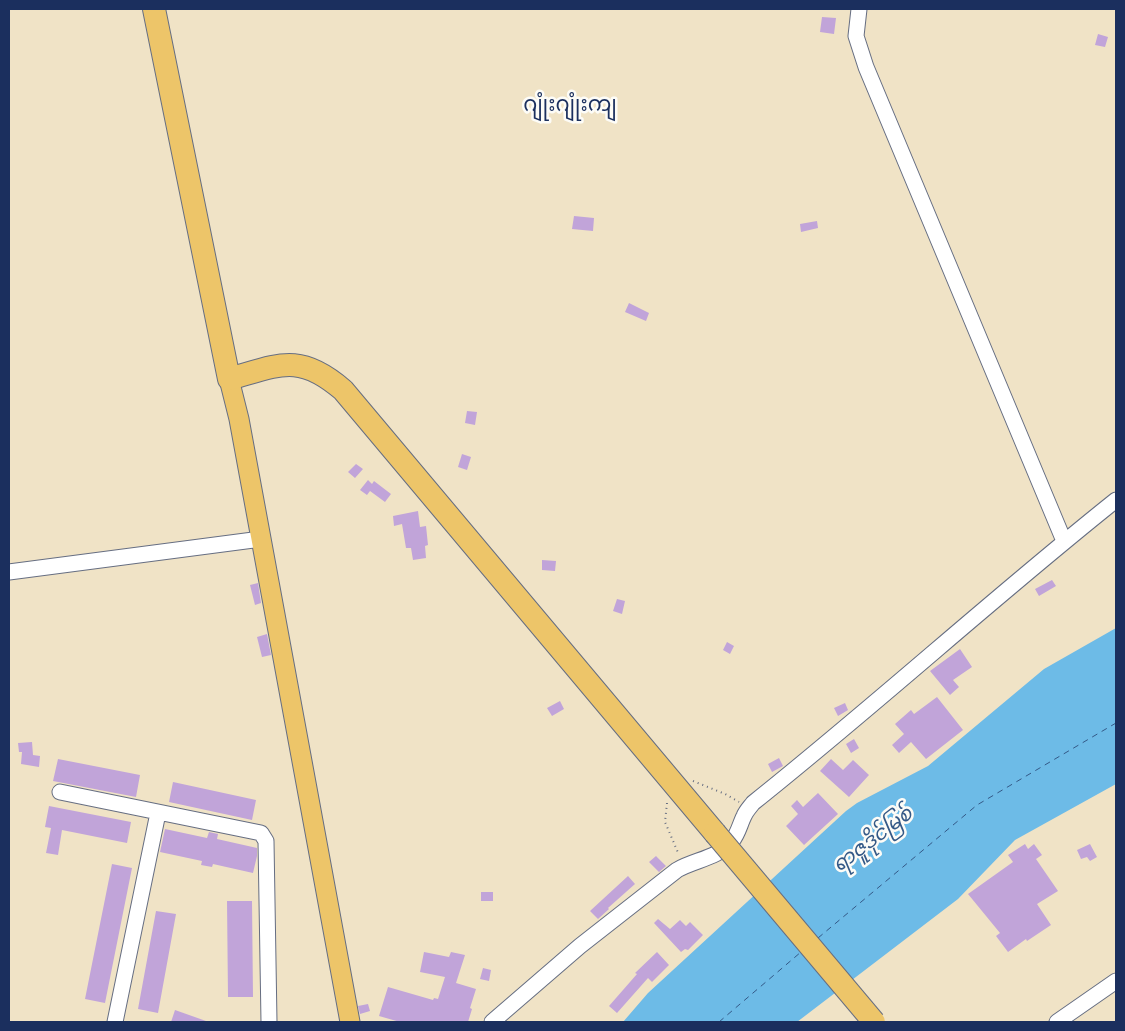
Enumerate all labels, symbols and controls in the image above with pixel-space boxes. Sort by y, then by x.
district label: ဂျုံးဂျုံးကျ [523,92,617,118]
water label: ရာဇူဒိုင်မြစ် [828,802,918,878]

